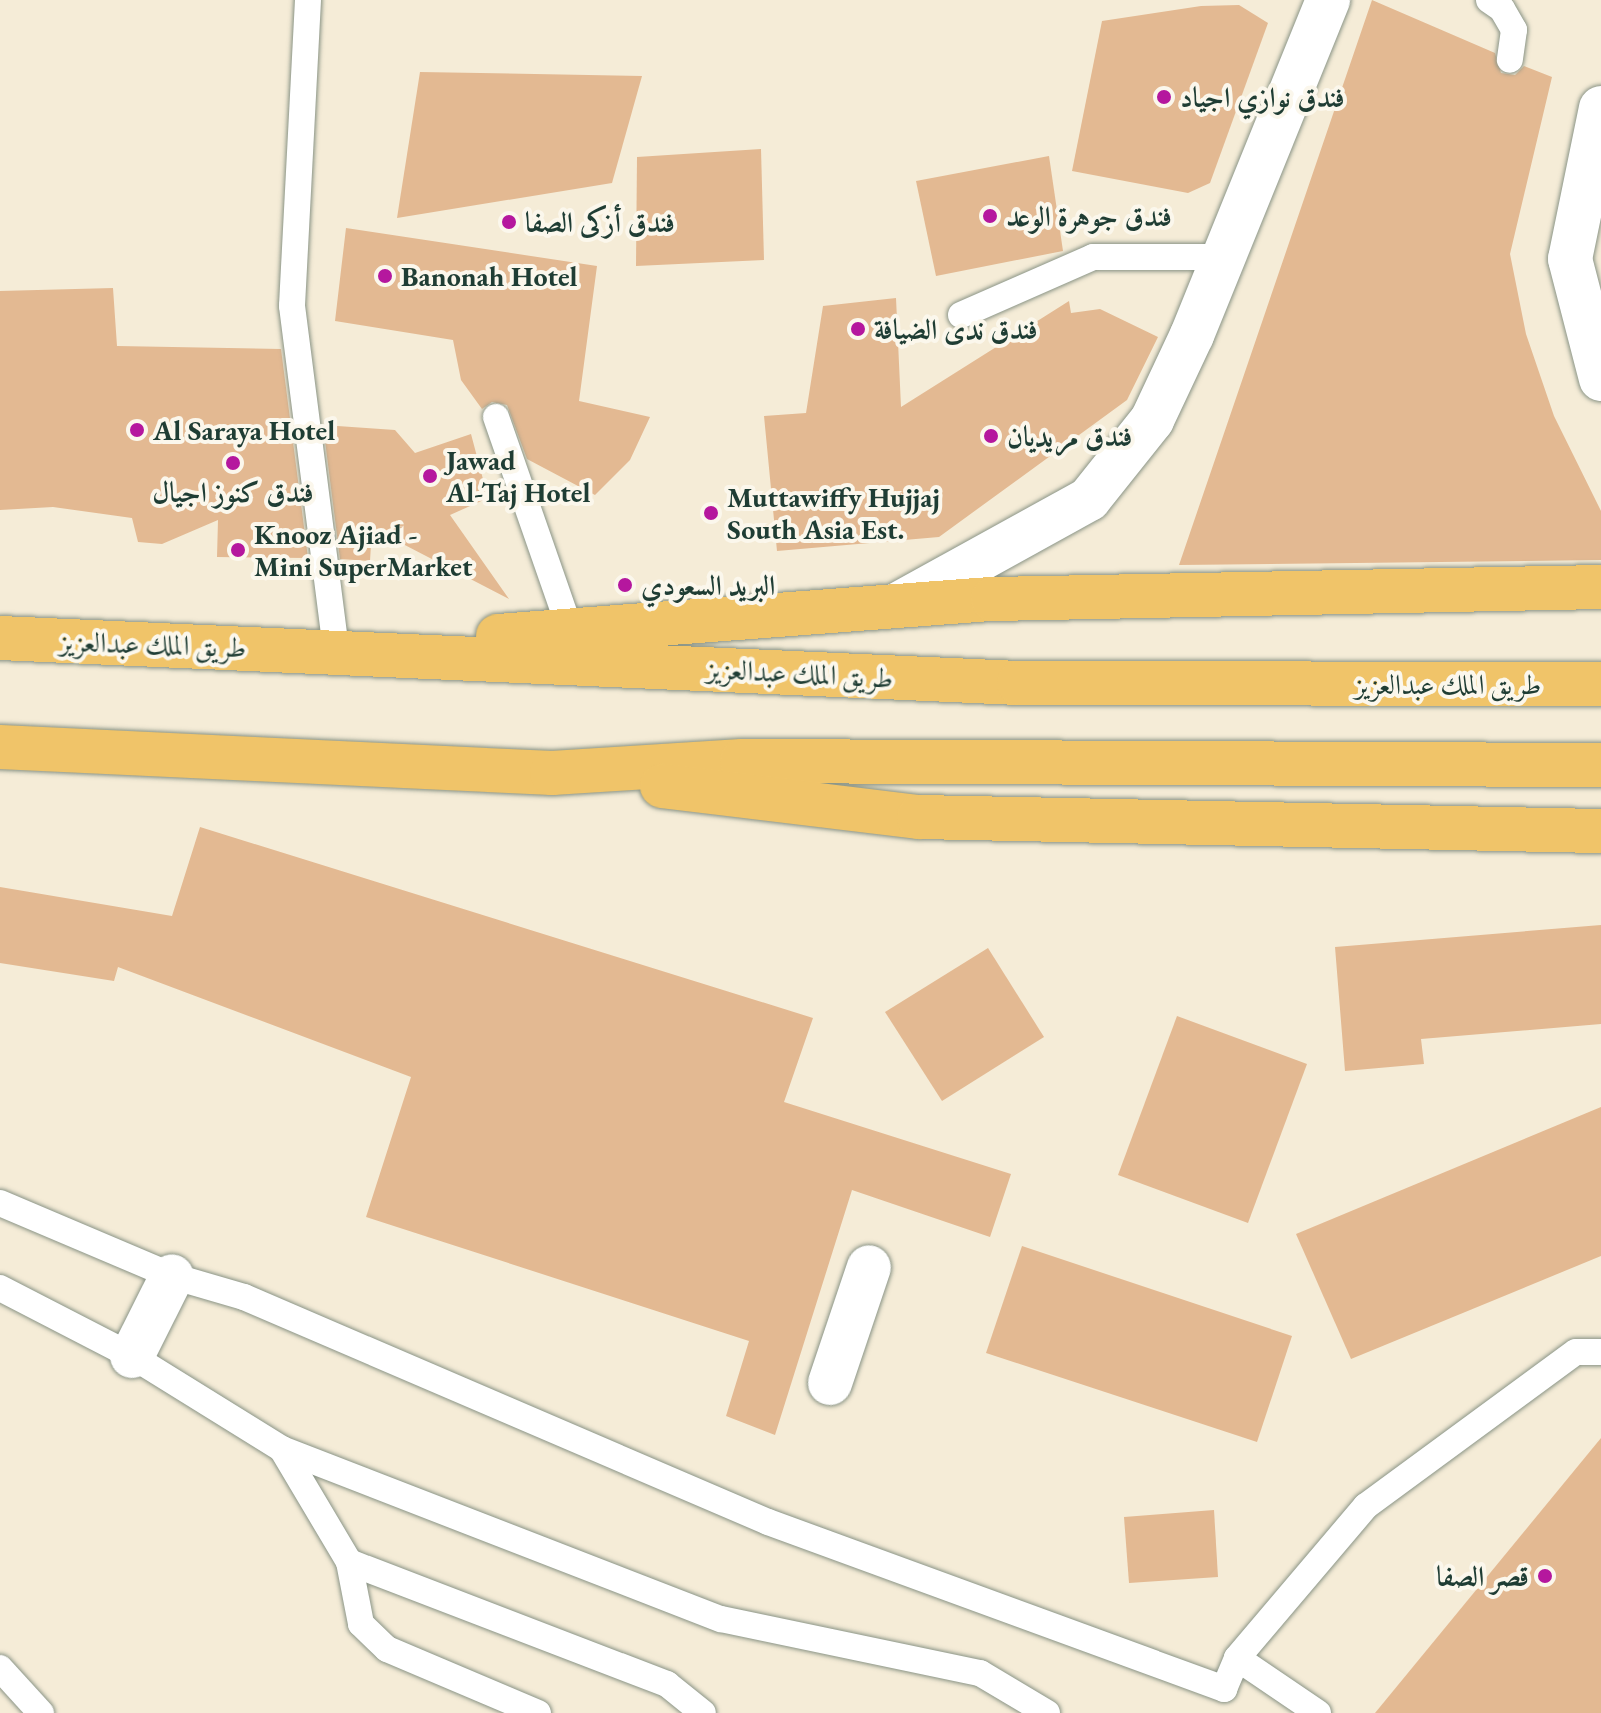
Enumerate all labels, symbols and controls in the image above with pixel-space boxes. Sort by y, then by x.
place label: فندق نوازي اجياد [1180,80,1345,114]
marker: فندق نوازي اجياد [1155,88,1173,106]
place label: فندق جوهرة الوعد [1006,199,1172,233]
place label: فندق أزكى الصفا [525,205,675,239]
marker: فندق جوهرة الوعد [981,207,999,225]
marker: فندق أزكى الصفا [500,213,518,231]
place label: Banonah Hotel [401,259,578,293]
marker: Banonah Hotel [376,267,394,285]
place label: فندق ندى الضيافة [874,312,1038,346]
marker: فندق ندى الضيافة [849,320,867,338]
place label: Al Saraya Hotel [153,413,335,447]
place label: فندق مريديان [1007,419,1133,453]
marker: Al Saraya Hotel [128,421,146,439]
marker: فندق مريديان [982,427,1000,445]
place label: Jawad Al-Taj Hotel [446,443,590,509]
marker: فندق كنوز اجيال [224,454,242,472]
marker: Jawad Al-Taj Hotel [421,467,439,485]
place label: فندق كنوز اجيال [152,475,314,509]
place label: Muttawiffy Hujjaj South Asia Est. [727,480,940,546]
marker: Muttawiffy Hujjaj South Asia Est. [702,504,720,522]
place label: Knooz Ajiad - Mini SuperMarket [254,517,472,583]
marker: Knooz Ajiad - Mini SuperMarket [229,541,247,559]
place label: البريد السعودي [641,568,775,602]
marker: البريد السعودي [616,576,634,594]
street label: طريق الملك عبدالعزيز [59,624,247,664]
street label: طريق الملك عبدالعزيز [706,651,894,695]
street label: طريق الملك عبدالعزيز [1355,667,1541,701]
place label: قصر الصفا [1436,1559,1529,1593]
marker: قصر الصفا [1536,1567,1554,1585]

